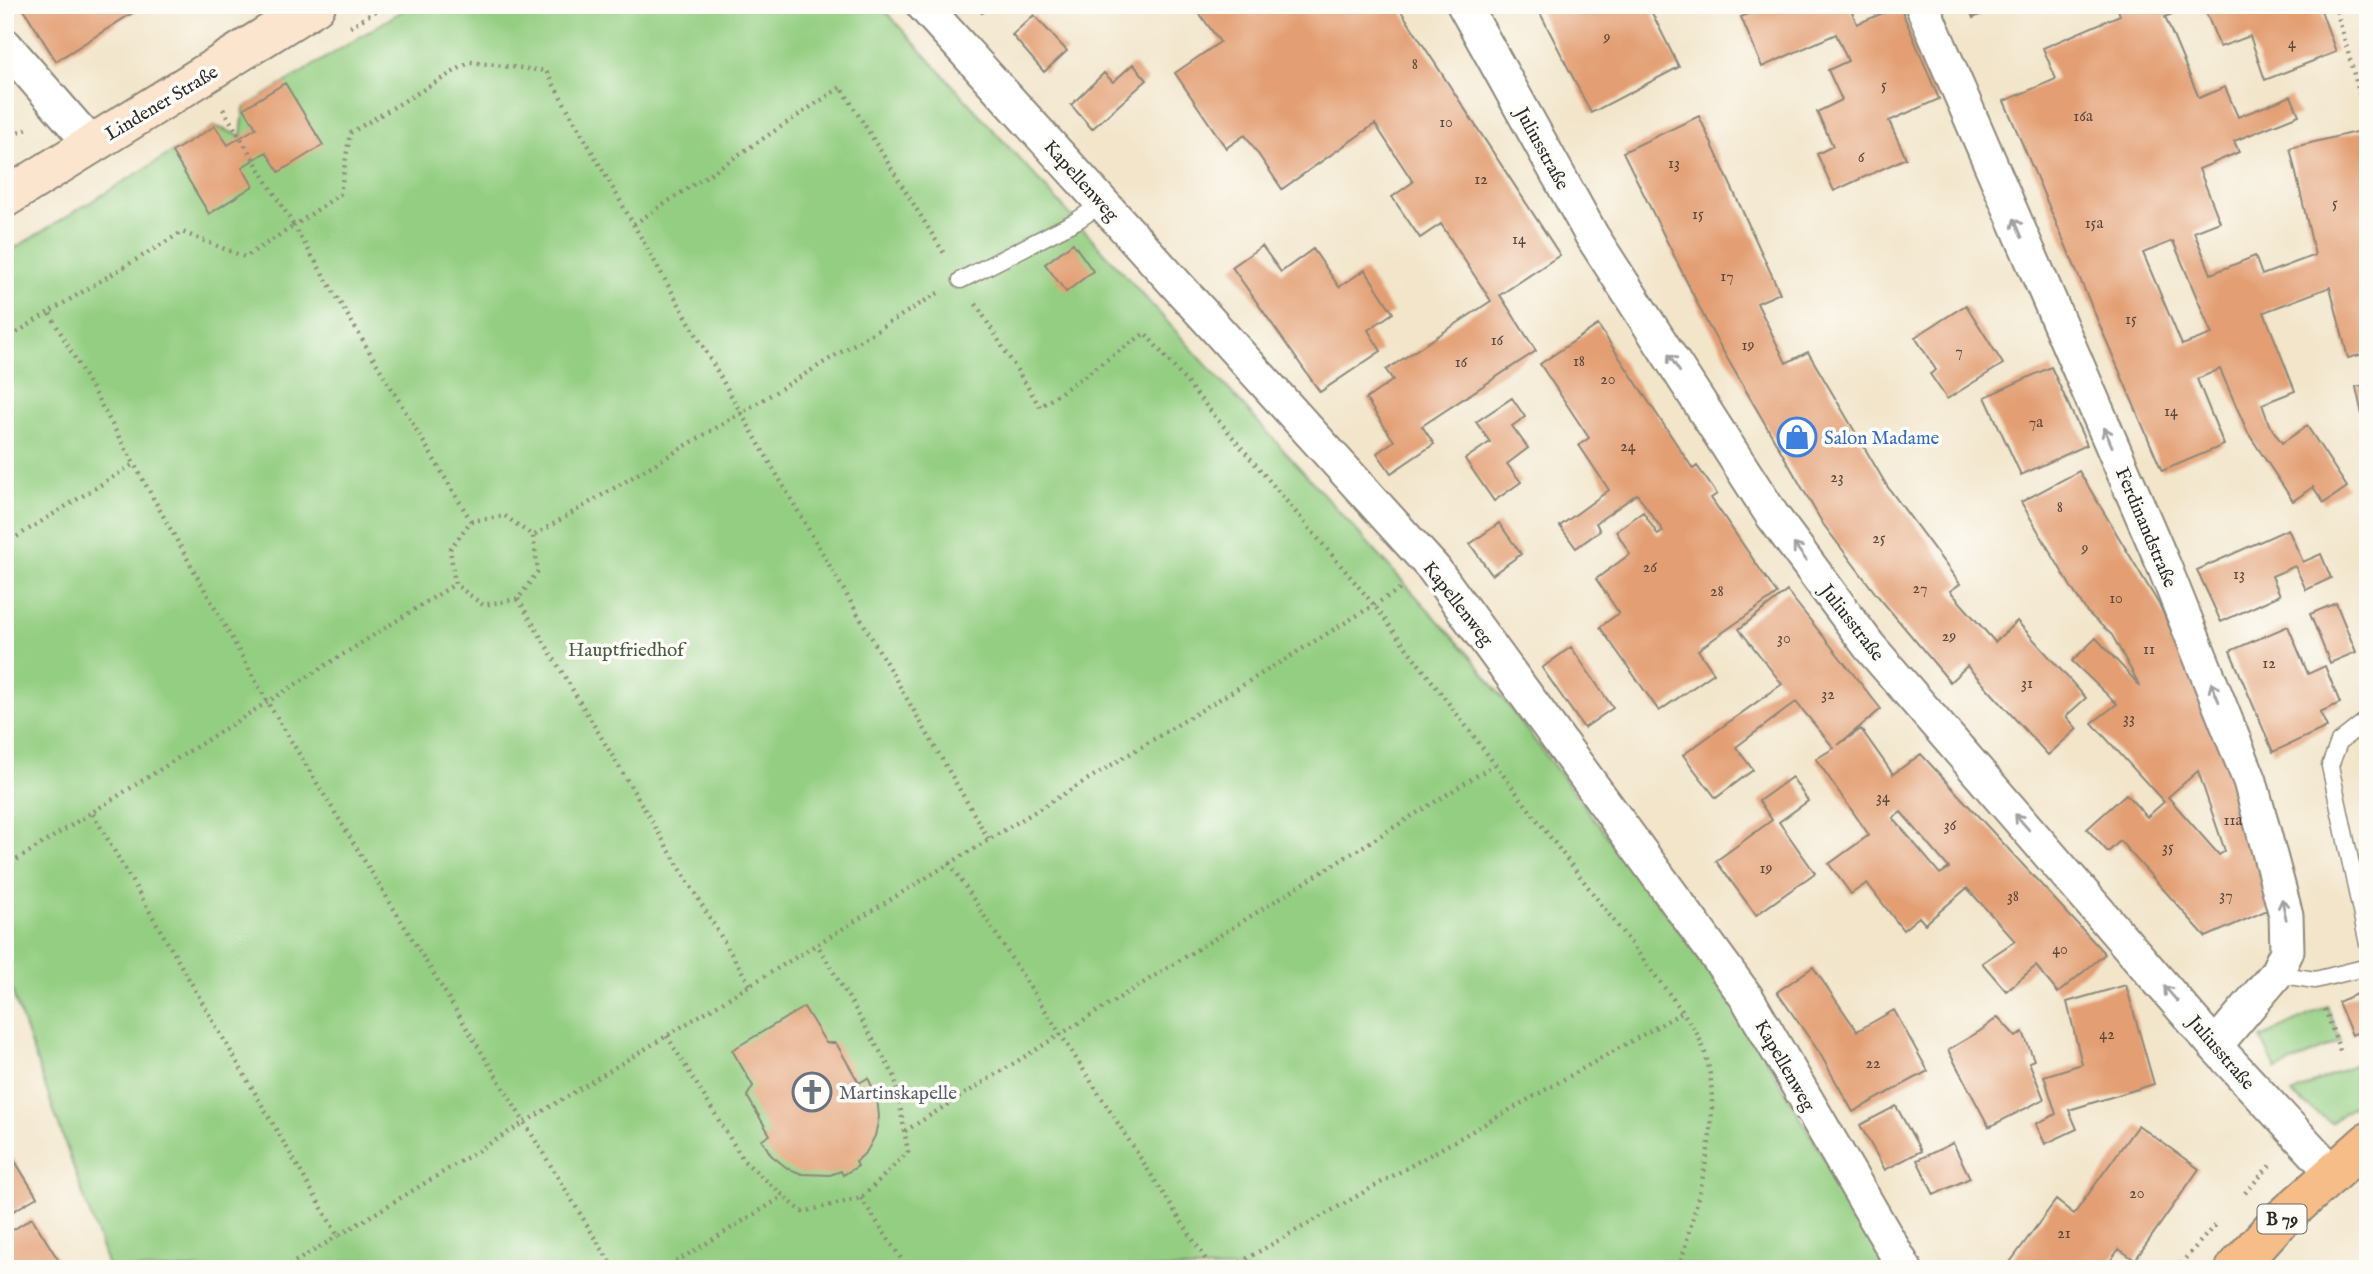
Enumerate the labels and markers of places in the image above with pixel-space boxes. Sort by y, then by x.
shop icon: Salon Madame [1776,416,1818,458]
place label: Salon Madame [1824,427,1940,451]
church icon: Martinskapelle [791,1071,833,1113]
place label: Martinskapelle [839,1082,957,1106]

